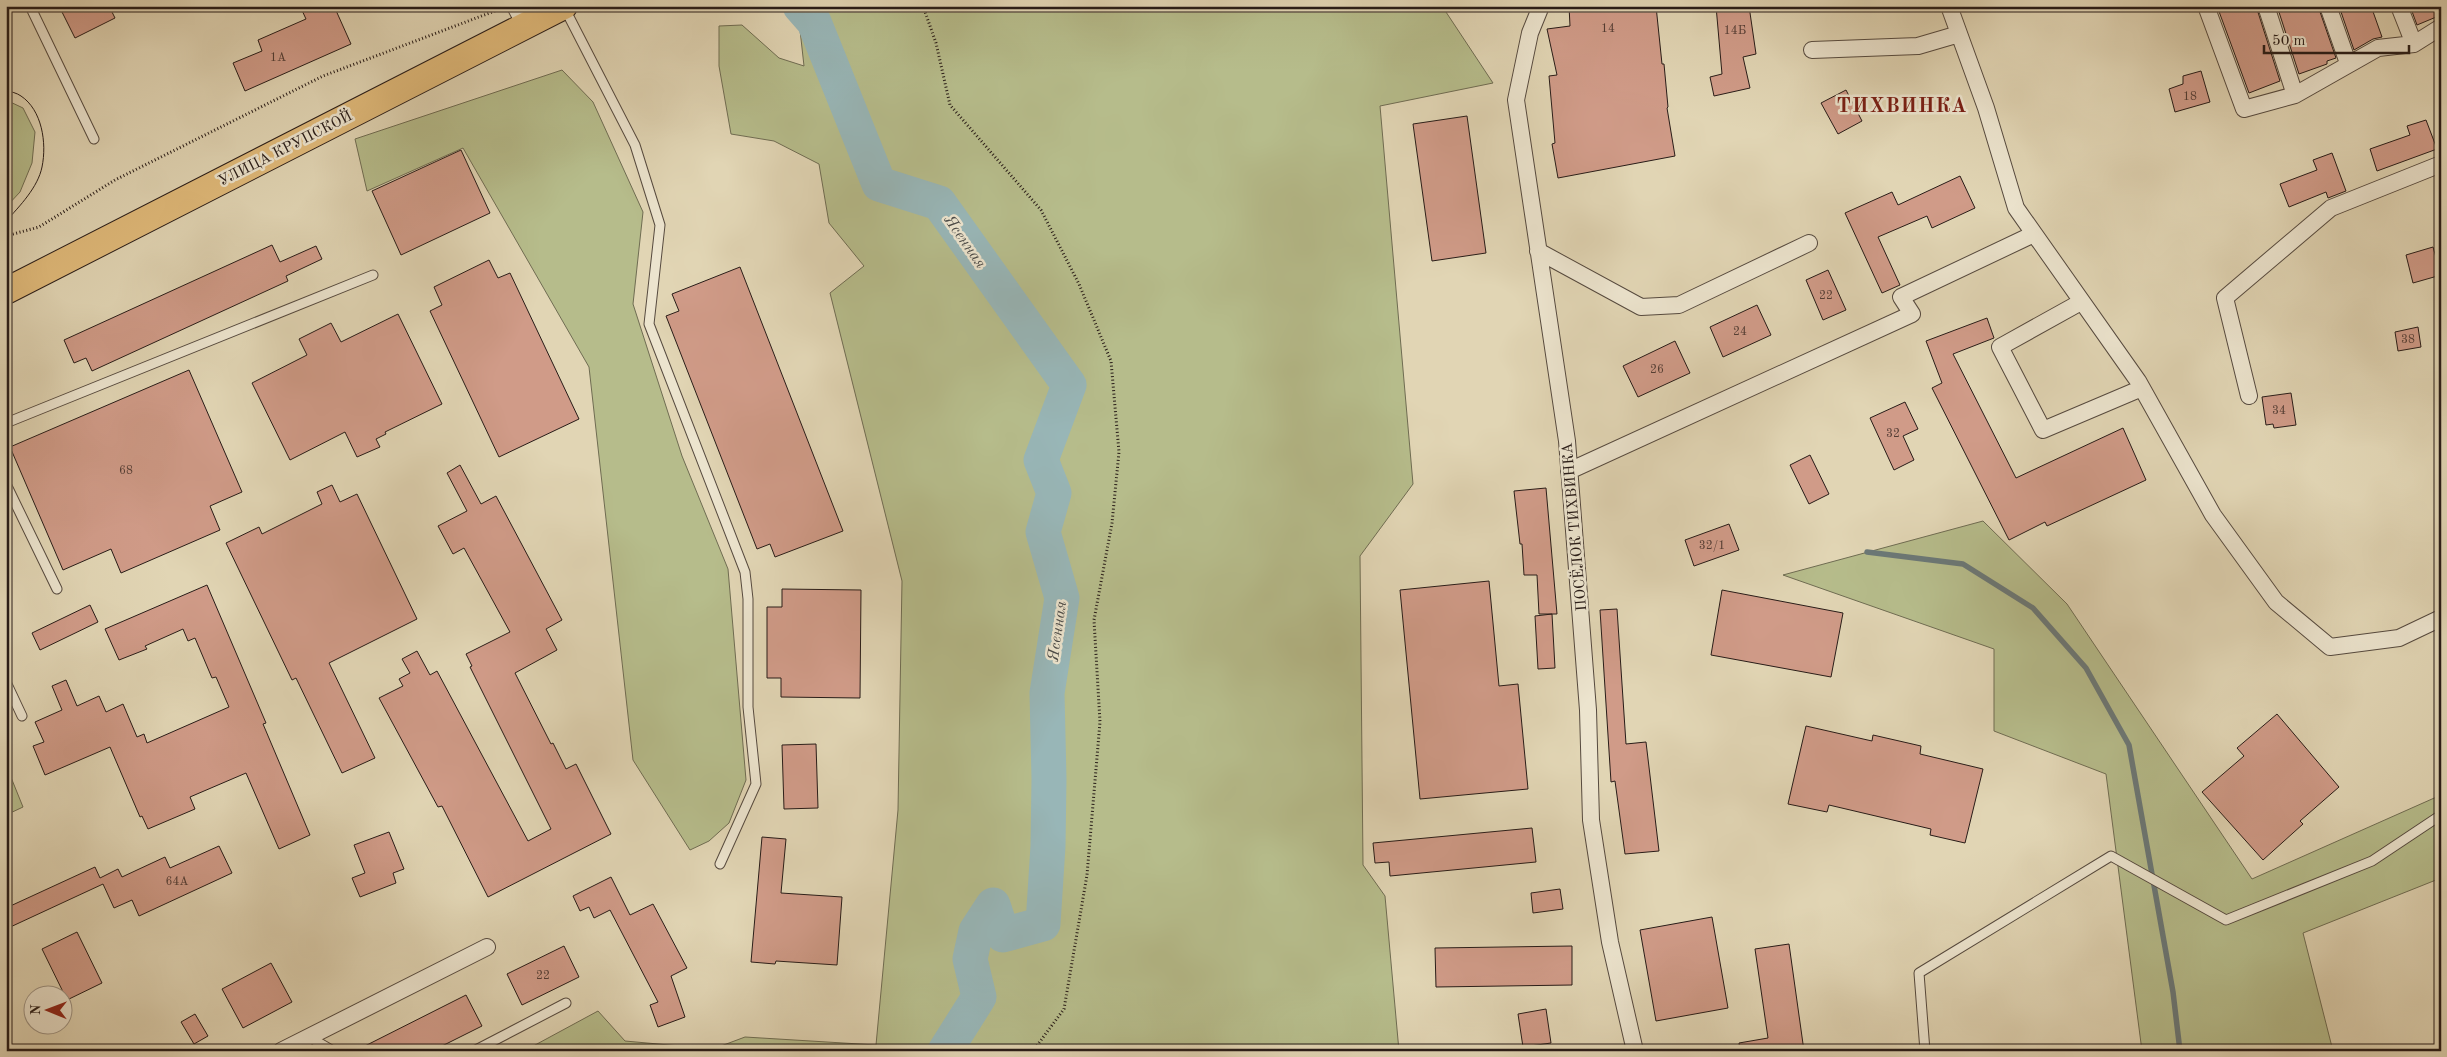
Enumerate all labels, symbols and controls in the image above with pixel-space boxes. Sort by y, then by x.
scale bar [2264,22,2410,54]
house number: 14 [1601,23,1615,35]
house number: 14Б [1724,25,1746,37]
text: 50 m [2272,34,2306,49]
house number: 1А [270,52,286,64]
house number: 18 [2183,91,2197,103]
district label: ТИХВИНКА [1837,97,1967,117]
street label: УЛИЦА КРУПСКОЙ [214,105,355,190]
water label: Ясенная [940,213,989,272]
house number: 22 [1819,290,1833,302]
house number: 24 [1733,326,1747,338]
house number: 38 [2401,334,2415,346]
house number: 26 [1650,364,1664,376]
house number: 34 [2272,405,2286,417]
house number: 32 [1886,428,1900,440]
street label: ПОСЁЛОК ТИХВИНКА [1558,441,1590,612]
house number: 68 [119,465,133,477]
house number: 32/1 [1699,540,1725,552]
water label: Ясенная [1046,600,1070,663]
house number: 64А [165,876,189,888]
house number: 22 [536,970,550,982]
north arrow [22,984,72,1034]
text: N [29,1004,43,1015]

